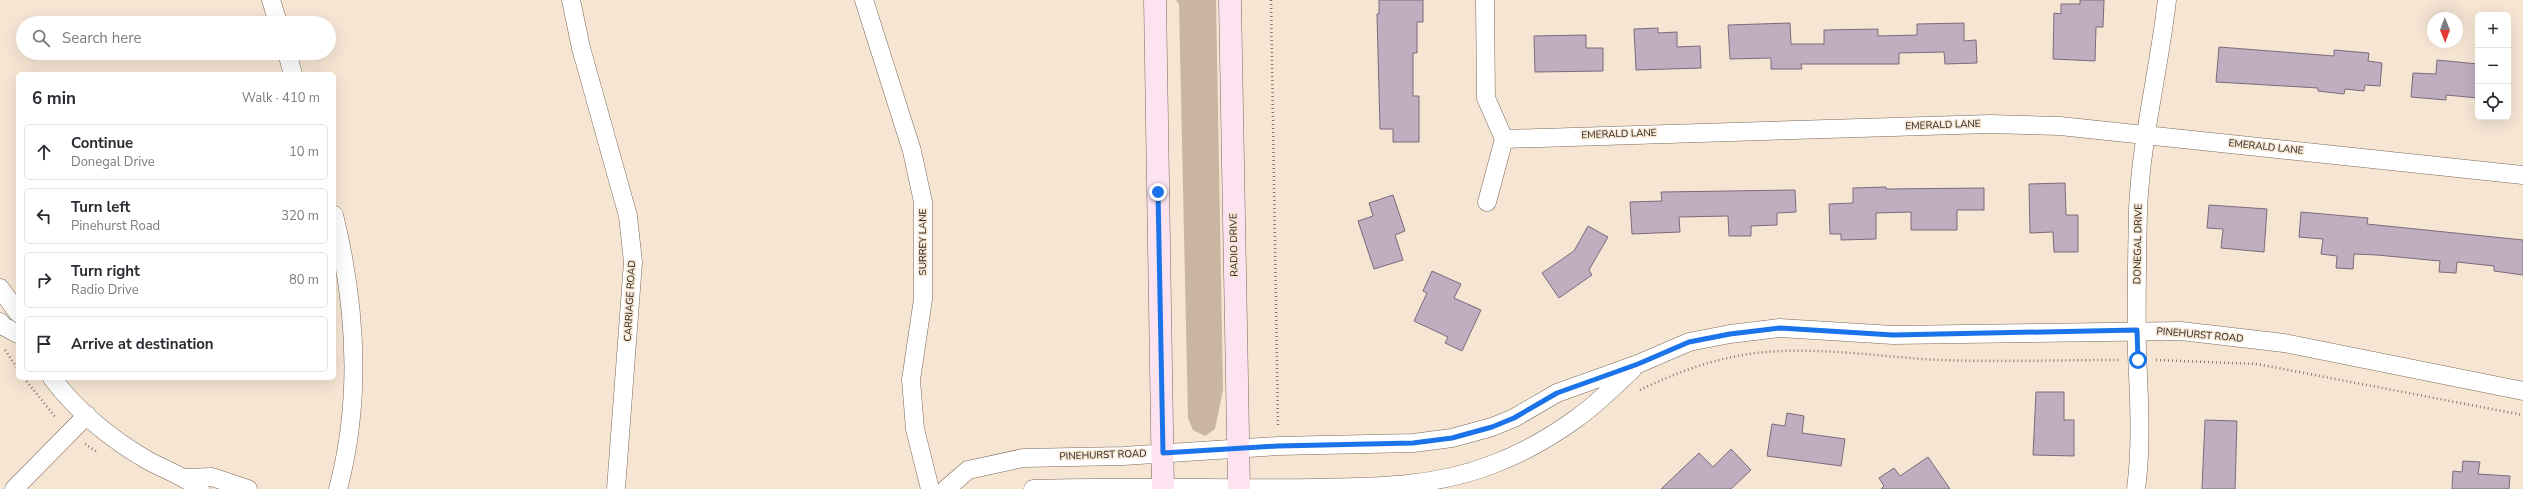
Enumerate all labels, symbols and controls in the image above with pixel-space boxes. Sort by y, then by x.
north arrow [2427,12,2463,48]
map controls [2475,12,2511,120]
button: + [2475,12,2511,48]
search box [16,16,336,60]
icon: search [30,27,52,49]
text: Search here [62,28,142,48]
button: − [2475,48,2511,84]
button: locate [2475,84,2511,120]
text: 6 min [32,87,76,110]
text: Walk · 410 m [242,89,320,107]
street label: EMERALD LANE [1905,117,1981,133]
street label: EMERALD LANE [1581,126,1657,142]
text: Continue [71,133,133,153]
street label: EMERALD LANE [2228,136,2304,158]
icon: ahead [33,141,55,163]
text: 10 m [289,143,319,161]
text: Donegal Drive [71,153,155,171]
route end [1149,183,1167,201]
text: Turn left [71,197,130,217]
street label: DONEGAL DRIVE [2130,204,2146,284]
icon: left [33,205,55,227]
text: 320 m [281,207,319,225]
street label: SURREY LANE [916,208,930,275]
street label: RADIO DRIVE [1226,213,1242,277]
text: Pinehurst Road [71,217,160,235]
street label: CARRIAGE ROAD [621,260,639,342]
text: Turn right [71,261,140,281]
icon: right [33,269,55,291]
text: 80 m [289,271,319,289]
text: Radio Drive [71,281,139,299]
street label: PINEHURST ROAD [2156,324,2244,346]
icon: arrive [33,333,55,355]
text: Arrive at destination [71,334,214,354]
route start [2129,351,2147,369]
street label: PINEHURST ROAD [1059,446,1147,464]

